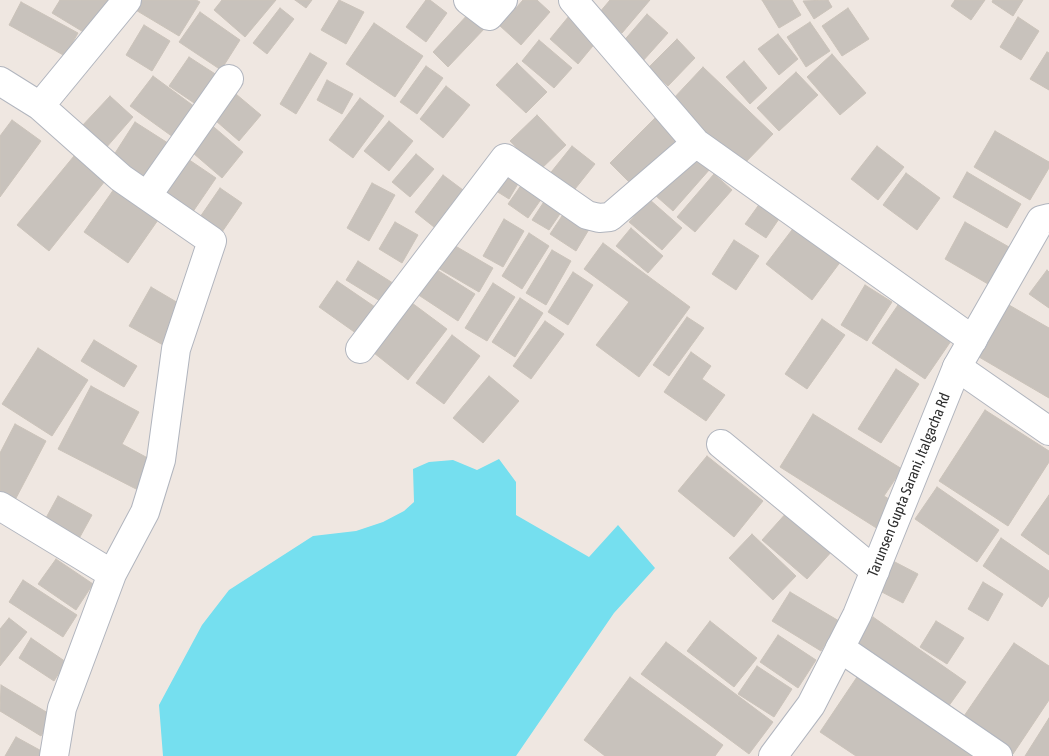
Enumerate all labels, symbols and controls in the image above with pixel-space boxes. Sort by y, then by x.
street label: Tarunsen Gupta Sarani, Italgacha Rd [864,390,954,580]

